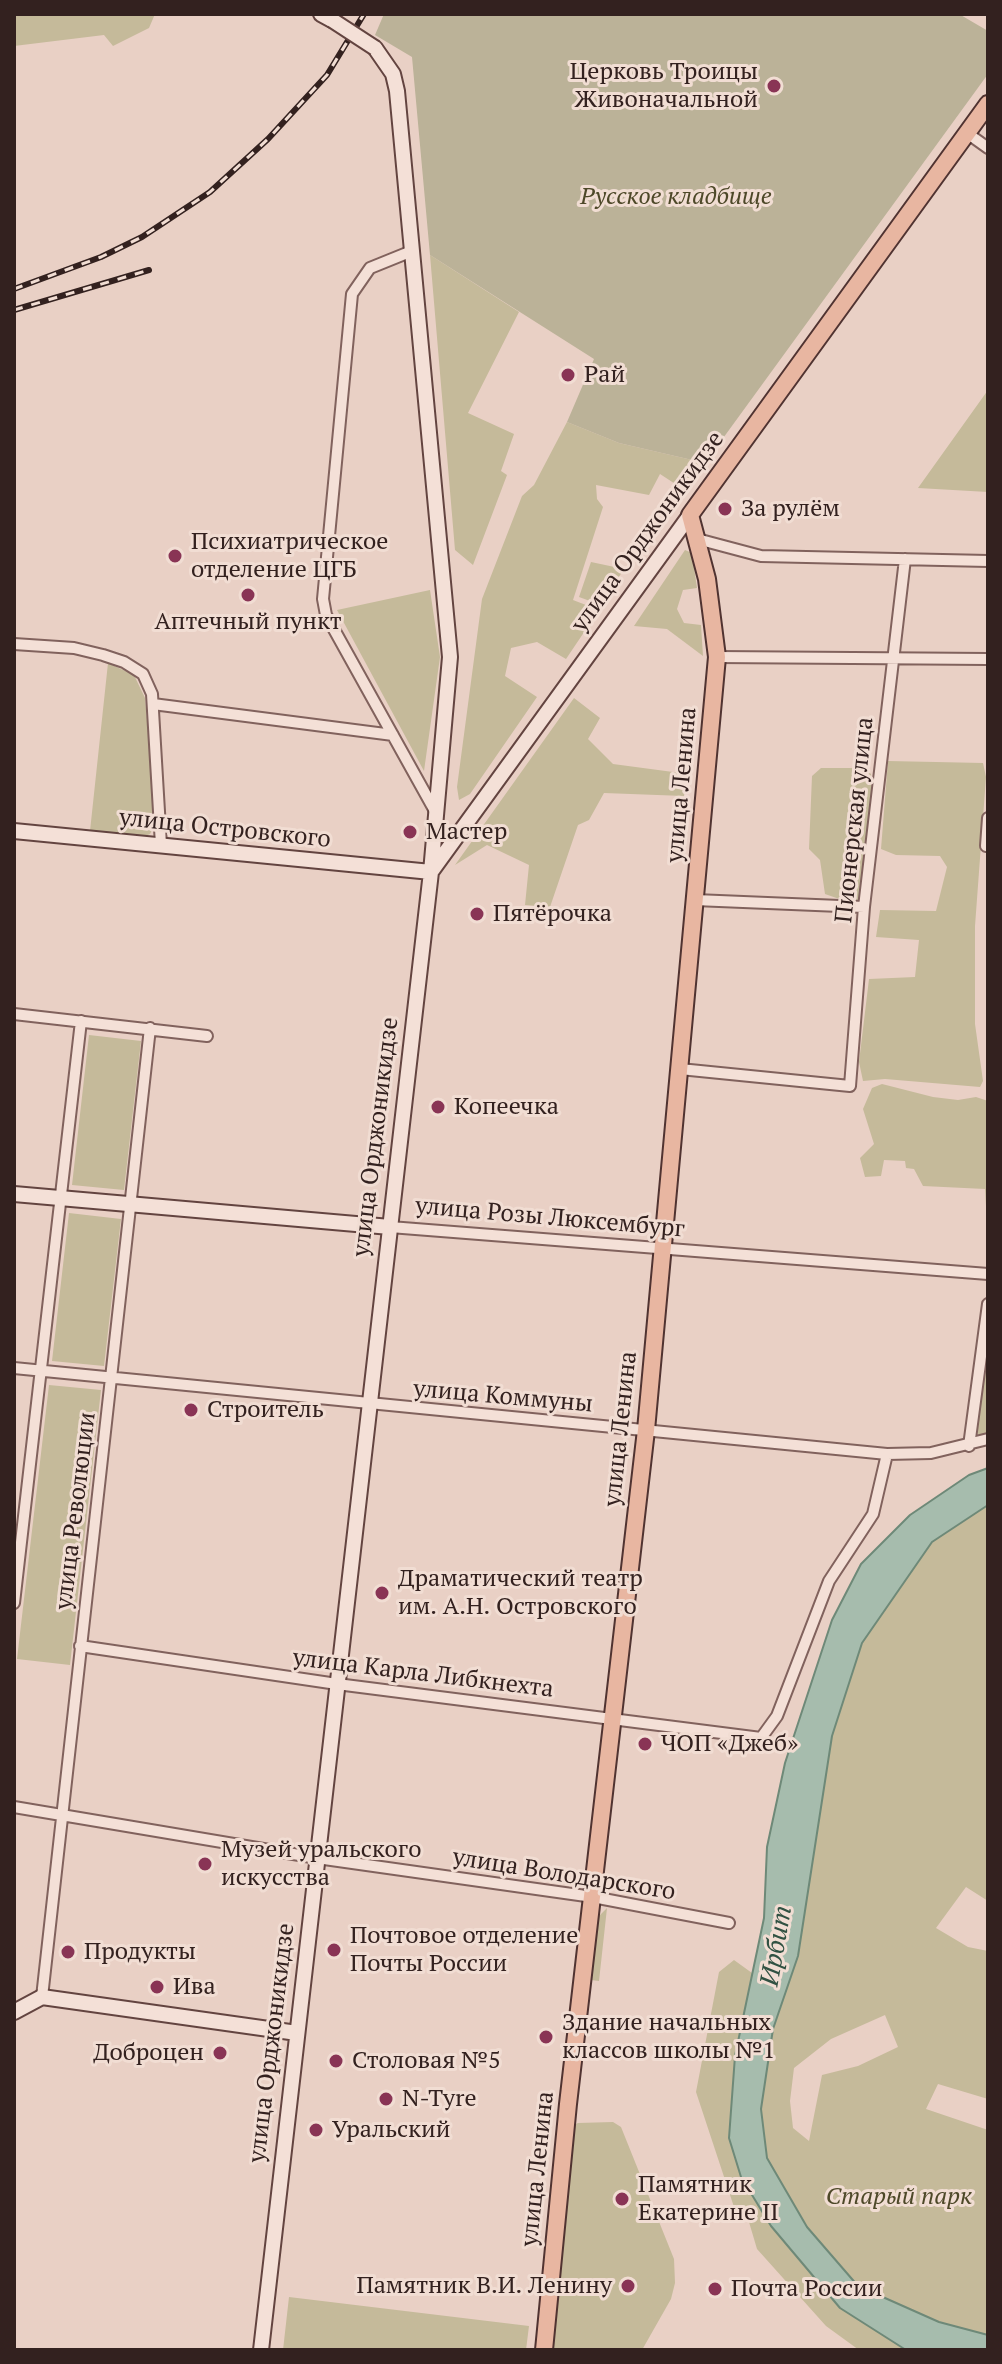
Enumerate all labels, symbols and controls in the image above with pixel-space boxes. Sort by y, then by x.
place label: Церковь Троицы Живоначальной [570,58,758,114]
marker: Церковь Троицы Живоначальной [765,77,783,95]
park label: Русское кладбище [580,183,772,211]
place label: Рай [584,361,625,389]
marker: Рай [559,366,577,384]
street label: улица Орджоникидзе [566,426,730,638]
place label: За рулём [741,495,840,523]
marker: За рулём [716,500,734,518]
place label: Психиатрическое отделение ЦГБ [191,528,388,584]
marker: Психиатрическое отделение ЦГБ [166,547,184,565]
marker: Аптечный пункт [239,586,257,604]
place label: Аптечный пункт [154,608,342,636]
street label: улица Ленина [661,706,703,864]
street label: Пионерская улица [830,716,880,924]
street label: улица Островского [118,804,332,854]
place label: Мастер [426,818,507,846]
marker: Мастер [401,823,419,841]
place label: Пятёрочка [493,900,612,928]
marker: Пятёрочка [468,905,486,923]
street label: улица Орджоникидзе [347,1016,405,1258]
place label: Копеечка [454,1093,559,1121]
marker: Копеечка [429,1098,447,1116]
street label: улица Розы Люксембург [414,1192,686,1244]
street label: улица Ленина [599,1350,643,1508]
street label: улица Коммуны [412,1375,594,1419]
place label: Строитель [207,1396,324,1424]
marker: Строитель [182,1401,200,1419]
street label: улица Революции [50,1410,102,1612]
place label: Драматический театр им. А.Н. Островского [398,1565,643,1621]
marker: Драматический театр им. А.Н. Островского [373,1584,391,1602]
street label: улица Карла Либкнехта [291,1644,555,1704]
place label: ЧОП «Джеб» [661,1730,798,1758]
marker: ЧОП «Джеб» [636,1735,654,1753]
place label: Музей уральского искусства [221,1836,421,1892]
street label: улица Володарского [450,1843,678,1907]
marker: Музей уральского искусства [196,1855,214,1873]
water label: Ирбит [755,1903,799,1989]
street label: улица Орджоникидзе [243,1922,301,2164]
place label: Почтовое отделение Почты России [350,1922,578,1978]
place label: Продукты [84,1938,196,1966]
marker: Почтовое отделение Почты России [325,1941,343,1959]
marker: Продукты [59,1943,77,1961]
place label: Ива [173,1973,216,2001]
marker: Ива [148,1978,166,1996]
place label: Здание начальных классов школы №1 [562,2009,775,2065]
marker: Здание начальных классов школы №1 [537,2028,555,2046]
place label: Доброцен [93,2039,204,2067]
marker: Доброцен [211,2044,229,2062]
place label: Столовая №5 [352,2047,501,2075]
marker: Столовая №5 [327,2052,345,2070]
place label: N-Tyre [402,2085,477,2113]
marker: N-Tyre [377,2090,395,2108]
street label: улица Ленина [516,2090,560,2248]
place label: Уральский [332,2116,450,2144]
marker: Уральский [307,2121,325,2139]
place label: Памятник Екатерине II [638,2171,779,2227]
park label: Старый парк [826,2183,972,2211]
marker: Памятник Екатерине II [613,2190,631,2208]
place label: Памятник В.И. Ленину [357,2272,612,2300]
place label: Почта России [731,2275,882,2303]
marker: Памятник В.И. Ленину [619,2277,637,2295]
marker: Почта России [706,2280,724,2298]

